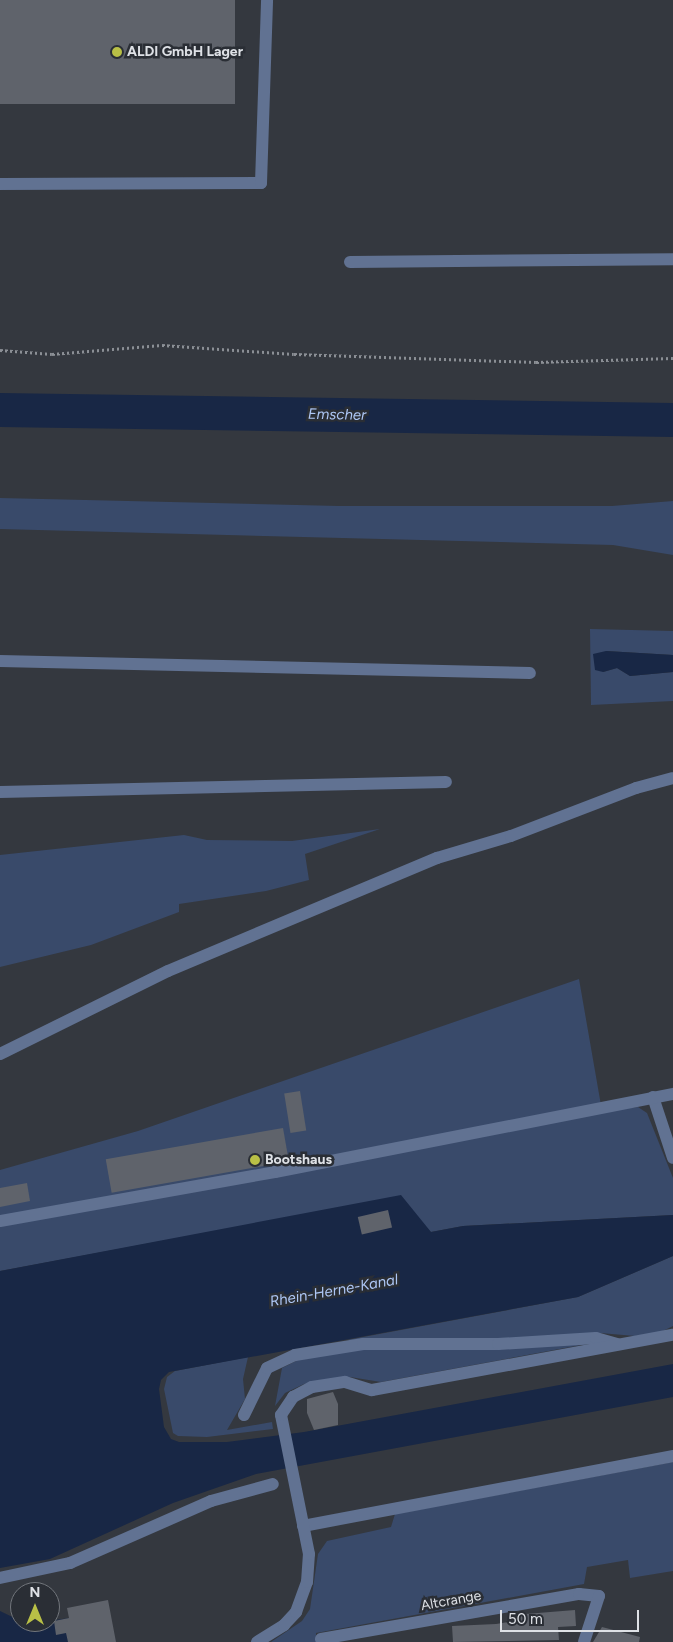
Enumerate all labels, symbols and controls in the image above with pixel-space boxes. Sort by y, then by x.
place label: ALDI GmbH Lager [127,44,243,60]
marker: ALDI GmbH Lager [111,46,123,58]
water label: Emscher [308,405,366,425]
place label: Bootshaus [265,1152,332,1168]
marker: Bootshaus [249,1154,261,1166]
water label: Rhein-Herne-Kanal [269,1271,399,1311]
north arrow [10,1582,60,1632]
text: N [30,1584,40,1601]
street label: Altcrange [420,1587,482,1615]
scale bar [503,1600,642,1632]
text: 50 m [508,1610,543,1628]

